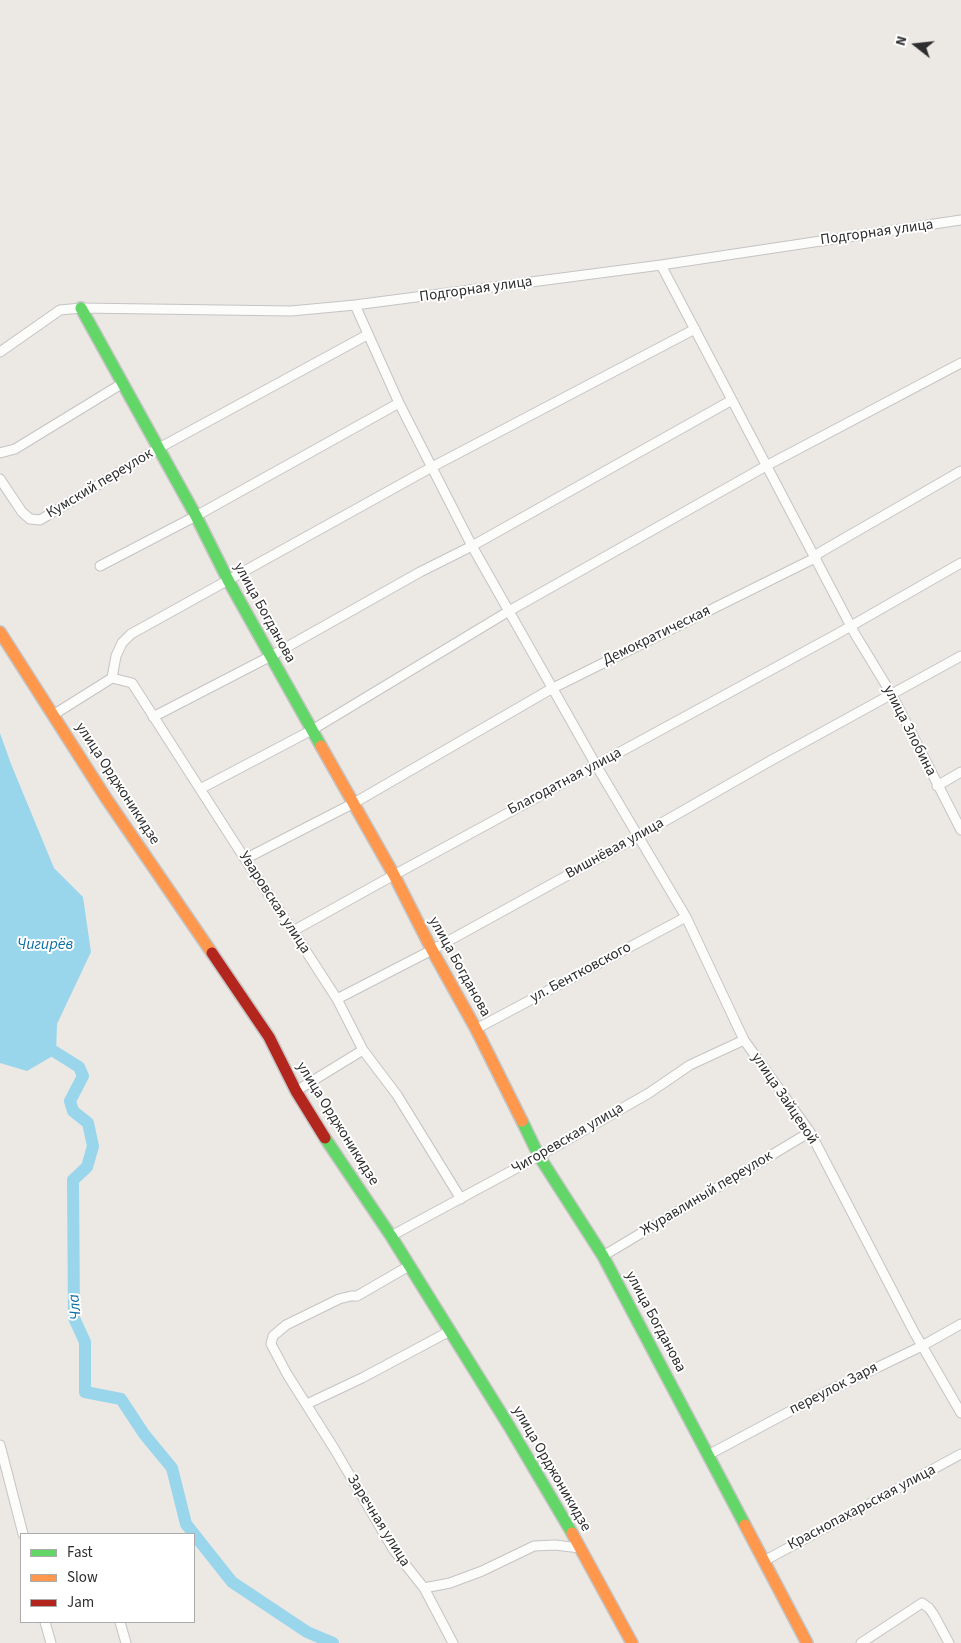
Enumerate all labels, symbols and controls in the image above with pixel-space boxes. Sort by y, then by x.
north arrow [891,20,941,70]
text: N [891,34,912,48]
street label: Подгорная улица [819,216,935,250]
street label: Подгорная улица [418,273,534,307]
street label: Кумский переулок [43,445,157,523]
street label: улица Богданова [229,560,299,666]
street label: Демократическая [600,602,714,670]
street label: улица Злобина [878,683,940,779]
street label: улица Орджоникидзе [71,720,163,848]
street label: Благодатная улица [505,744,625,820]
street label: Вишнёвая улица [563,815,667,883]
street label: Уваровская улица [234,849,314,957]
street label: улица Богданова [424,914,494,1020]
water label: Чигирёв [17,935,73,955]
street label: ул. Бентковского [527,939,635,1007]
street label: улица Зайцевой [747,1050,821,1148]
street label: улица Орджоникидзе [292,1059,382,1189]
street label: Чигоревская улица [509,1100,627,1178]
street label: Журавлиный переулок [638,1147,776,1241]
street label: улица Богданова [621,1268,689,1376]
water label: Чла [65,1293,87,1321]
street label: переулок Заря [787,1359,881,1419]
street label: улица Орджоникидзе [508,1403,594,1535]
street label: Краснопахарьская улица [785,1461,939,1555]
street label: Заречная улица [342,1472,414,1570]
legend [20,1533,195,1623]
text: Fast [67,1542,93,1563]
text: Slow [67,1567,98,1588]
text: Jam [67,1592,94,1613]

